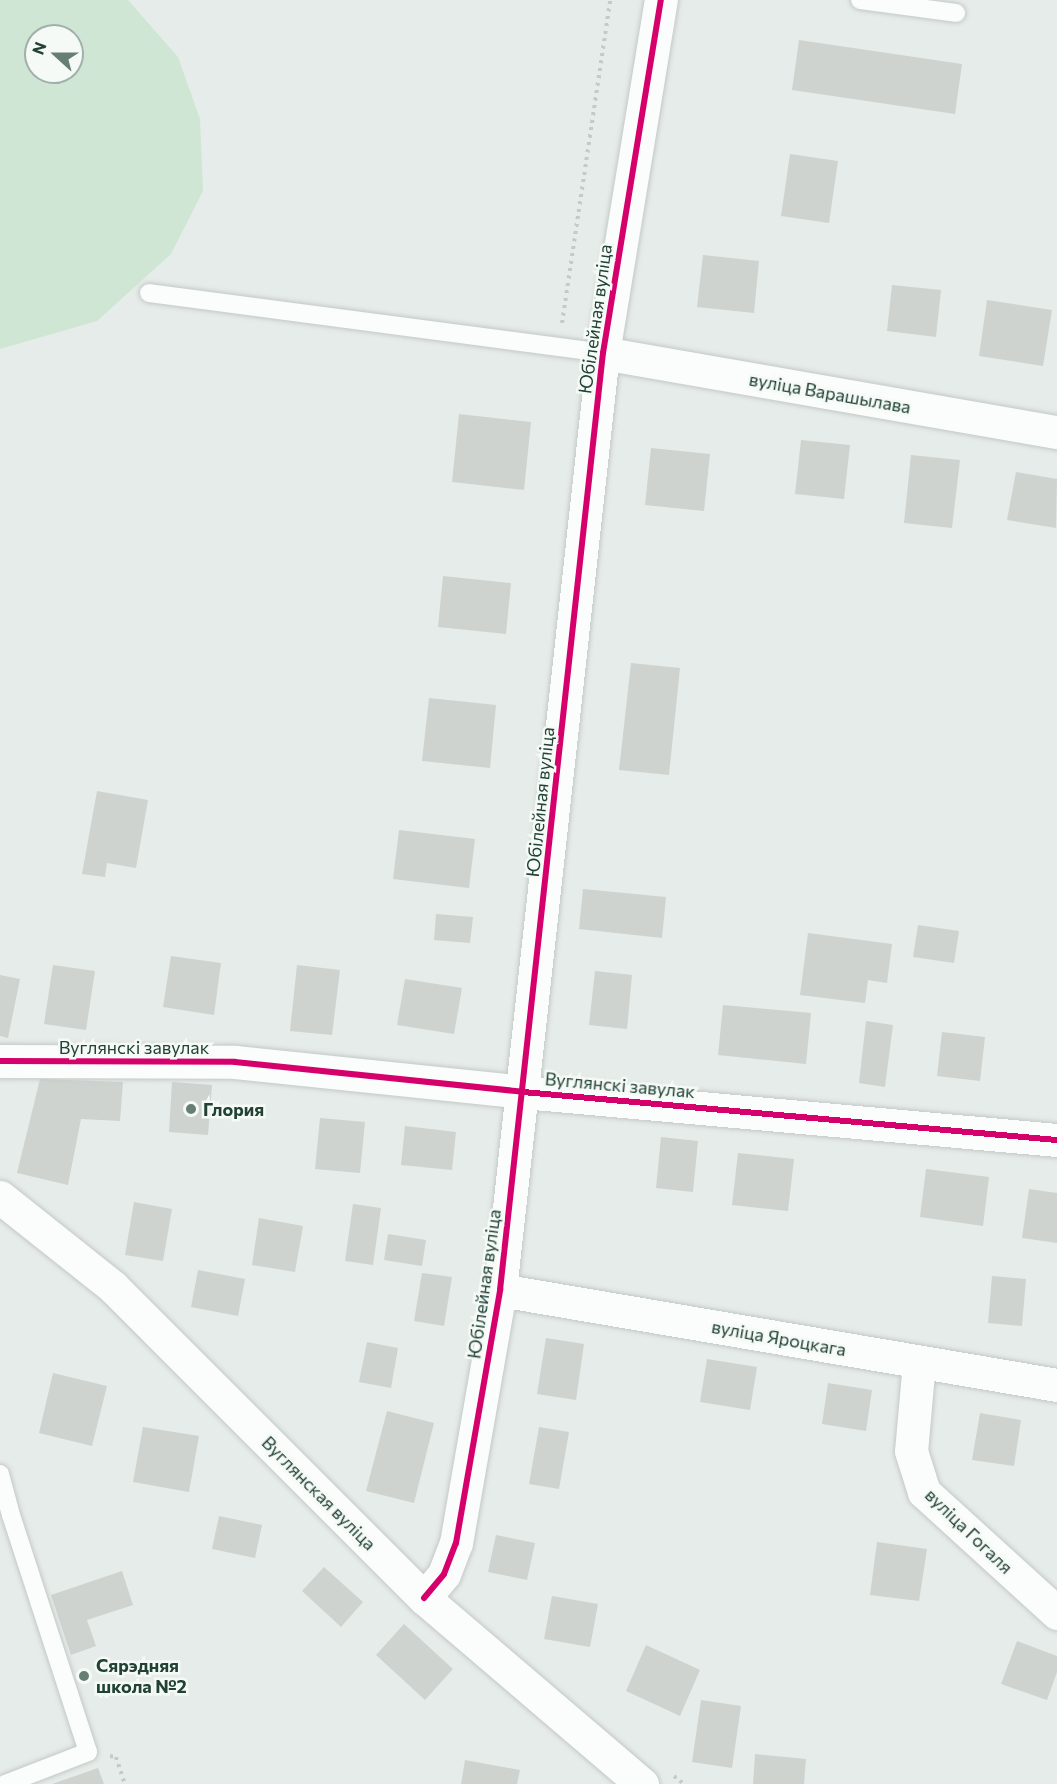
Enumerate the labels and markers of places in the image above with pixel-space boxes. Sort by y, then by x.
place label: Глория [203,1098,264,1120]
marker: Глория [184,1102,198,1116]
place label: Сярэдняя школа №2 [96,1655,187,1698]
marker: Сярэдняя школа №2 [77,1669,91,1683]

